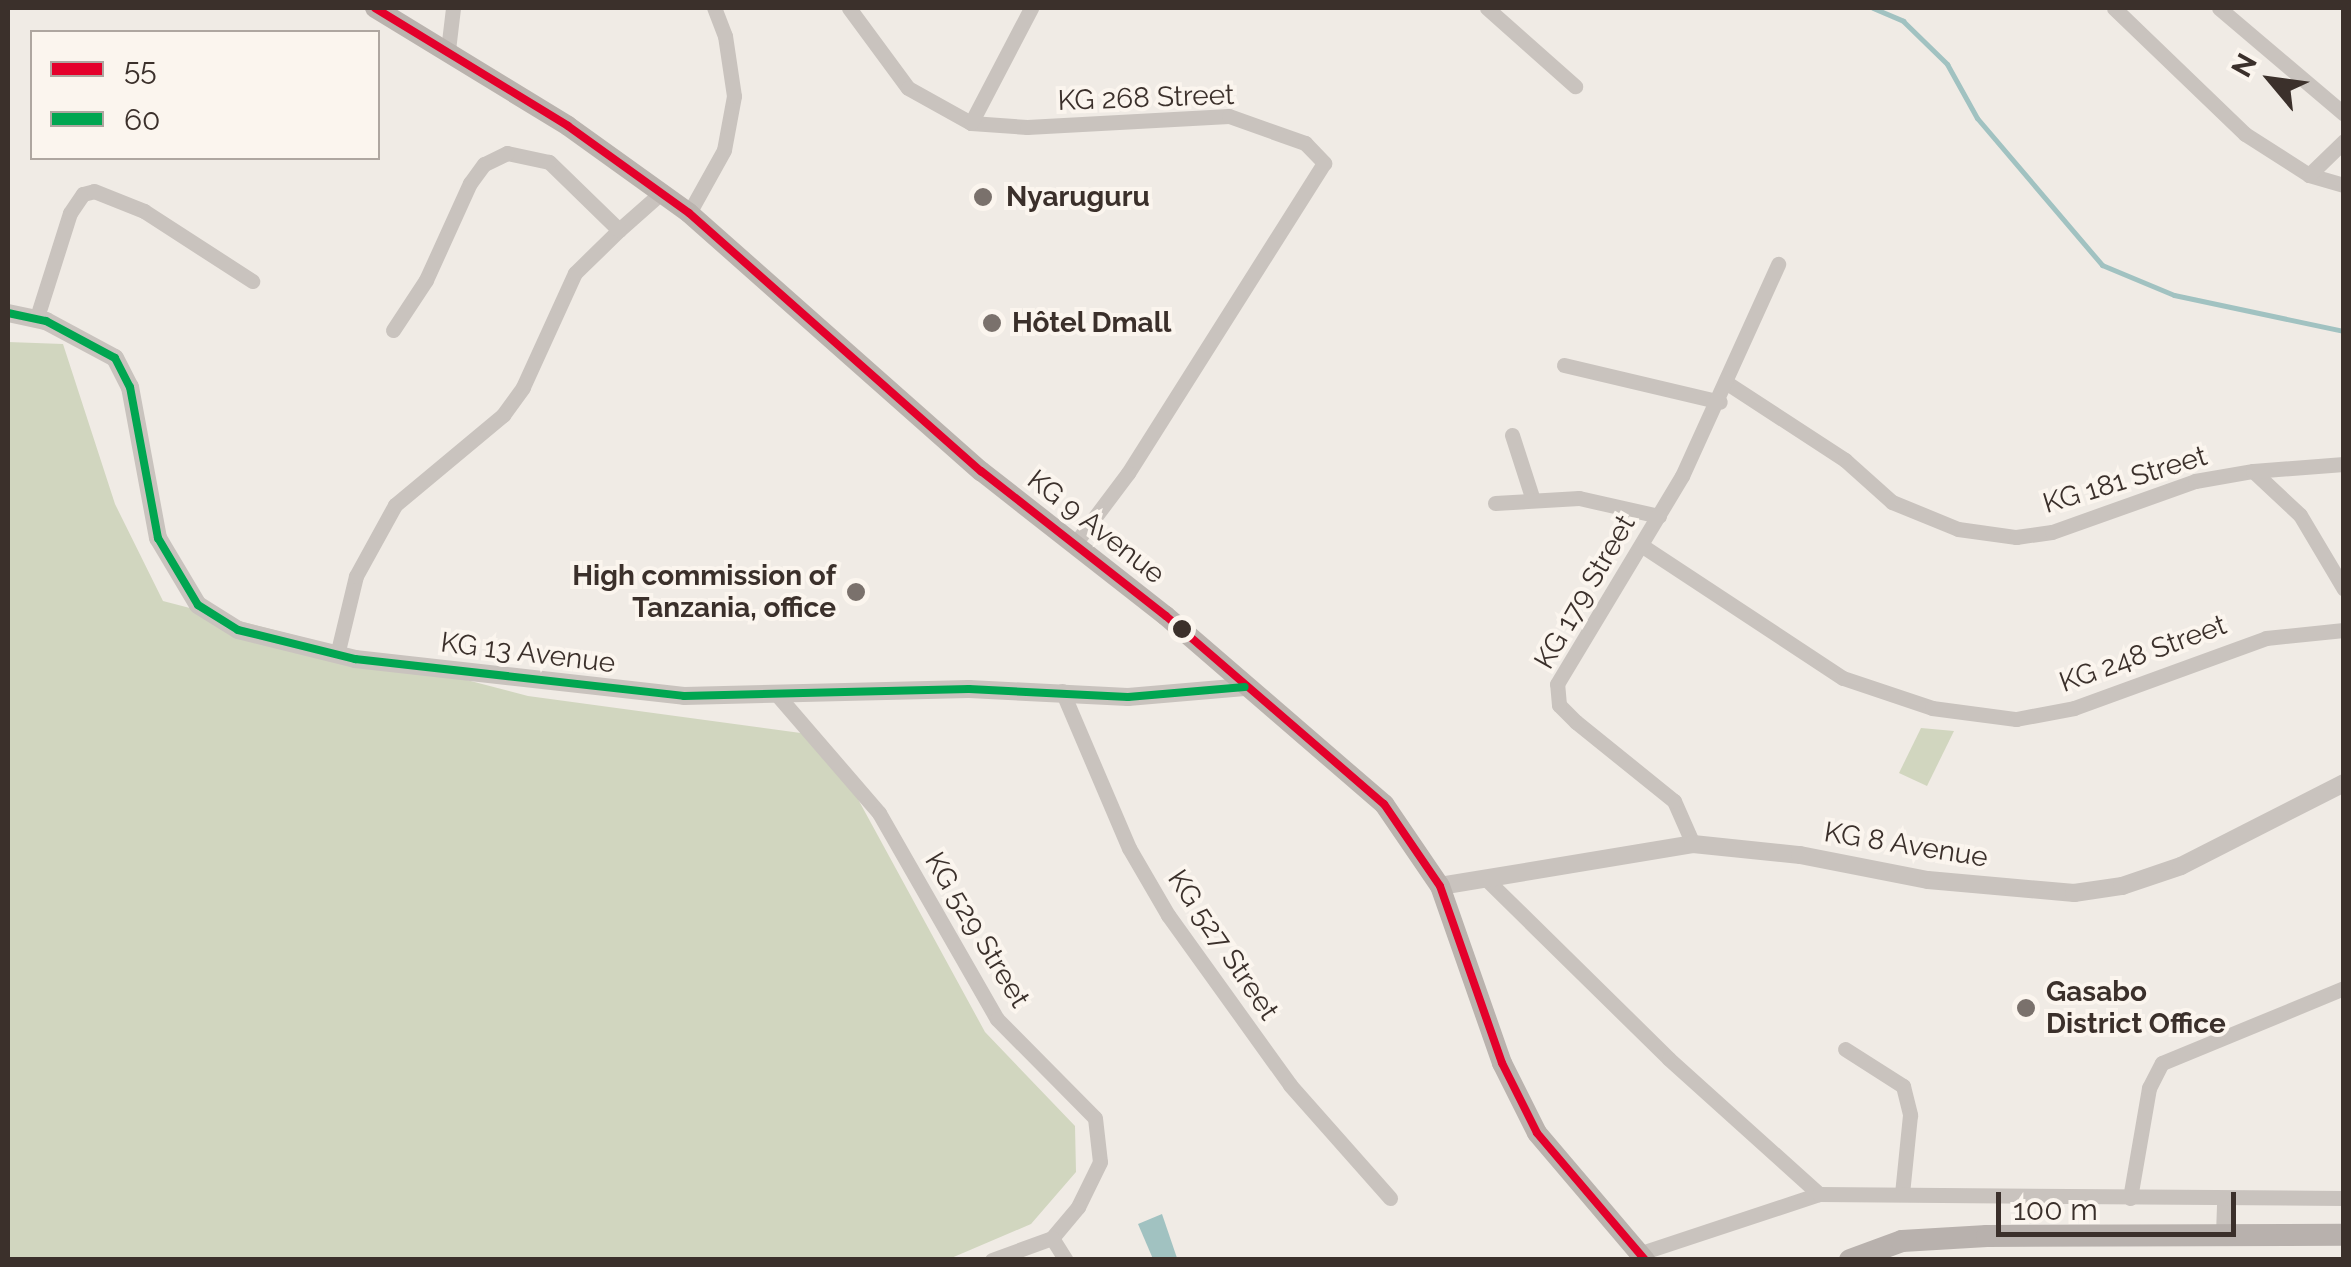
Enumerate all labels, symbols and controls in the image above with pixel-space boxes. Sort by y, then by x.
legend [30,30,380,160]
north arrow [2221,30,2321,130]
text: N [2225,48,2264,83]
text: 55 [124,52,157,87]
street label: KG 268 Street [1057,78,1235,118]
text: 60 [124,102,160,137]
place label: Nyaruguru [1006,180,1150,214]
marker: Nyaruguru [970,184,996,210]
place label: Hôtel Dmall [1012,306,1172,340]
marker: Hôtel Dmall [981,312,1003,334]
street label: KG 181 Street [2039,439,2211,521]
street label: KG 9 Avenue [1020,463,1172,591]
street label: KG 179 Street [1527,509,1643,675]
place label: High commission of Tanzania, office [572,559,836,625]
marker: High commission of Tanzania, office [845,581,867,603]
street label: KG 248 Street [2055,608,2231,700]
unlabelled marker [1172,619,1192,639]
street label: KG 13 Avenue [438,626,618,680]
street label: KG 8 Avenue [1821,815,1991,875]
street label: KG 529 Street [918,846,1036,1014]
street label: KG 527 Street [1161,864,1285,1026]
place label: Gasabo District Office [2046,975,2226,1041]
marker: Gasabo District Office [2015,997,2037,1019]
scale bar [2001,1172,2241,1234]
text: 100 m [2013,1192,2098,1227]

